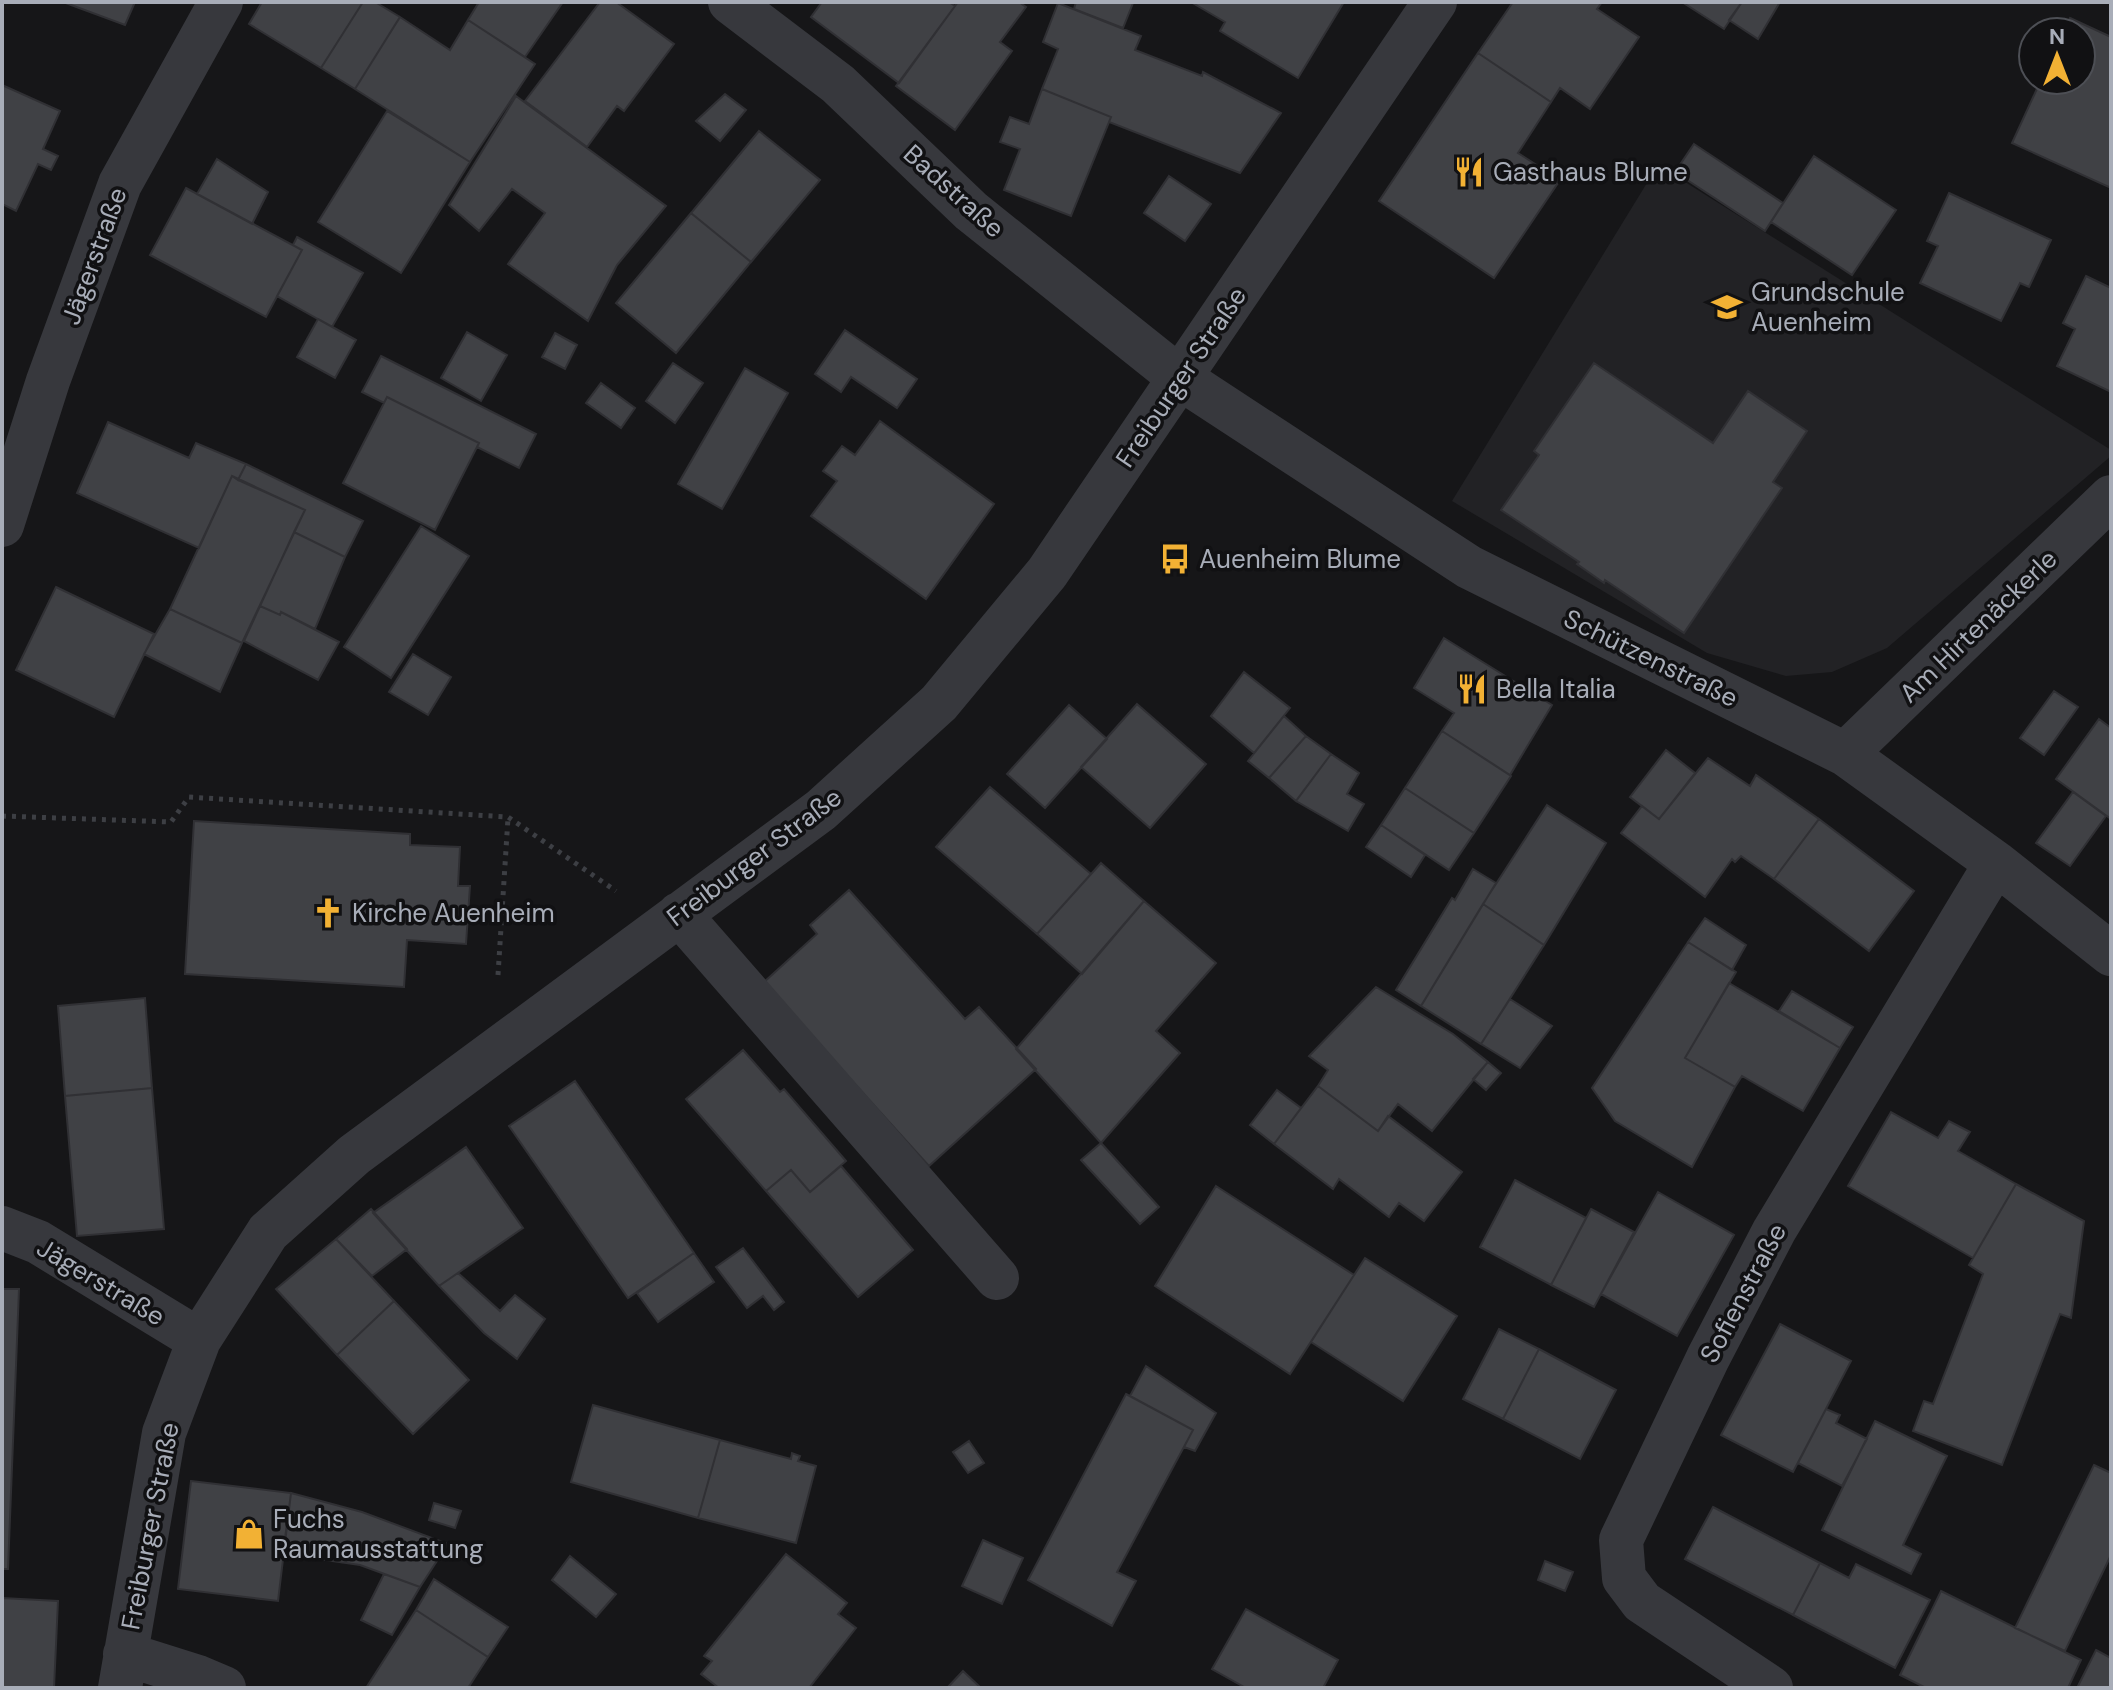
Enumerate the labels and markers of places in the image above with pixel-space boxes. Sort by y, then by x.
restaurant icon: Gasthaus Blume [1452,155,1486,189]
place label: Gasthaus Blume [1493,155,1688,189]
place label: Grundschule Auenheim [1751,275,1905,339]
school or university icon: Grundschule Auenheim [1710,290,1744,324]
bus stop icon: Auenheim Blume [1158,542,1192,576]
place label: Auenheim Blume [1199,542,1401,576]
restaurant icon: Bella Italia [1455,672,1489,706]
place label: Bella Italia [1496,672,1616,706]
church icon: Kirche Auenheim [311,896,345,930]
place label: Kirche Auenheim [352,896,555,930]
place label: Fuchs Raumausstattung [273,1502,484,1566]
shop icon: Fuchs Raumausstattung [232,1517,266,1551]

